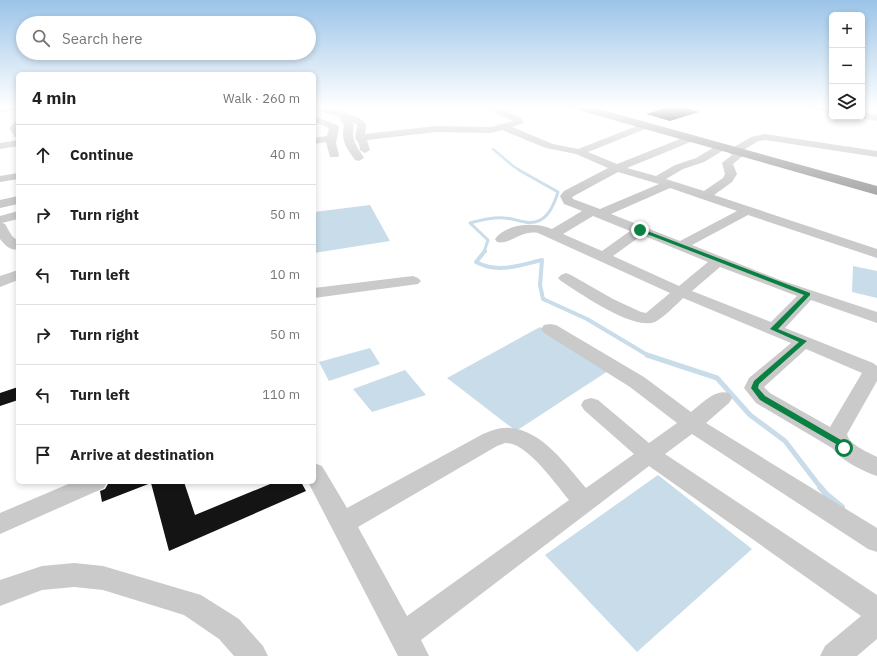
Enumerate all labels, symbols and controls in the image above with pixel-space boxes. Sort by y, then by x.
map controls [829,12,865,120]
button: + [829,12,865,48]
search box [16,16,316,60]
icon: search [30,27,52,49]
text: Search here [62,29,142,48]
button: − [829,48,865,84]
button: layers [829,84,865,120]
text: 4 min [32,87,76,109]
text: Walk · 260 m [223,90,300,107]
icon: ahead [32,144,54,166]
text: Continue [70,145,134,164]
text: 40 m [270,146,300,163]
icon: right [32,204,54,226]
text: Turn right [70,205,139,224]
text: 50 m [270,206,300,223]
route end [631,221,649,239]
icon: left [32,264,54,286]
text: Turn left [70,265,130,284]
text: 10 m [270,266,300,283]
icon: right [32,324,54,346]
text: Turn right [70,325,139,344]
text: 50 m [270,326,300,343]
icon: left [32,384,54,406]
text: Turn left [70,385,130,404]
text: 110 m [262,386,300,403]
route start [835,439,853,457]
icon: arrive [32,444,54,466]
text: Arrive at destination [70,445,214,464]

